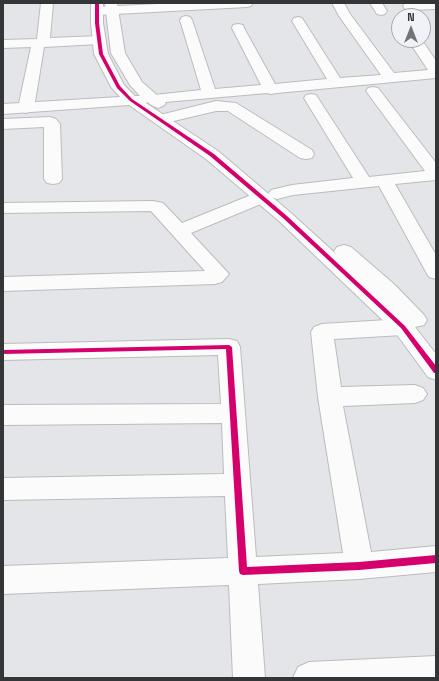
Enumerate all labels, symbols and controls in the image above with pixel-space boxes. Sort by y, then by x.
north arrow [391,8,431,48]
text: N [407,10,415,24]

